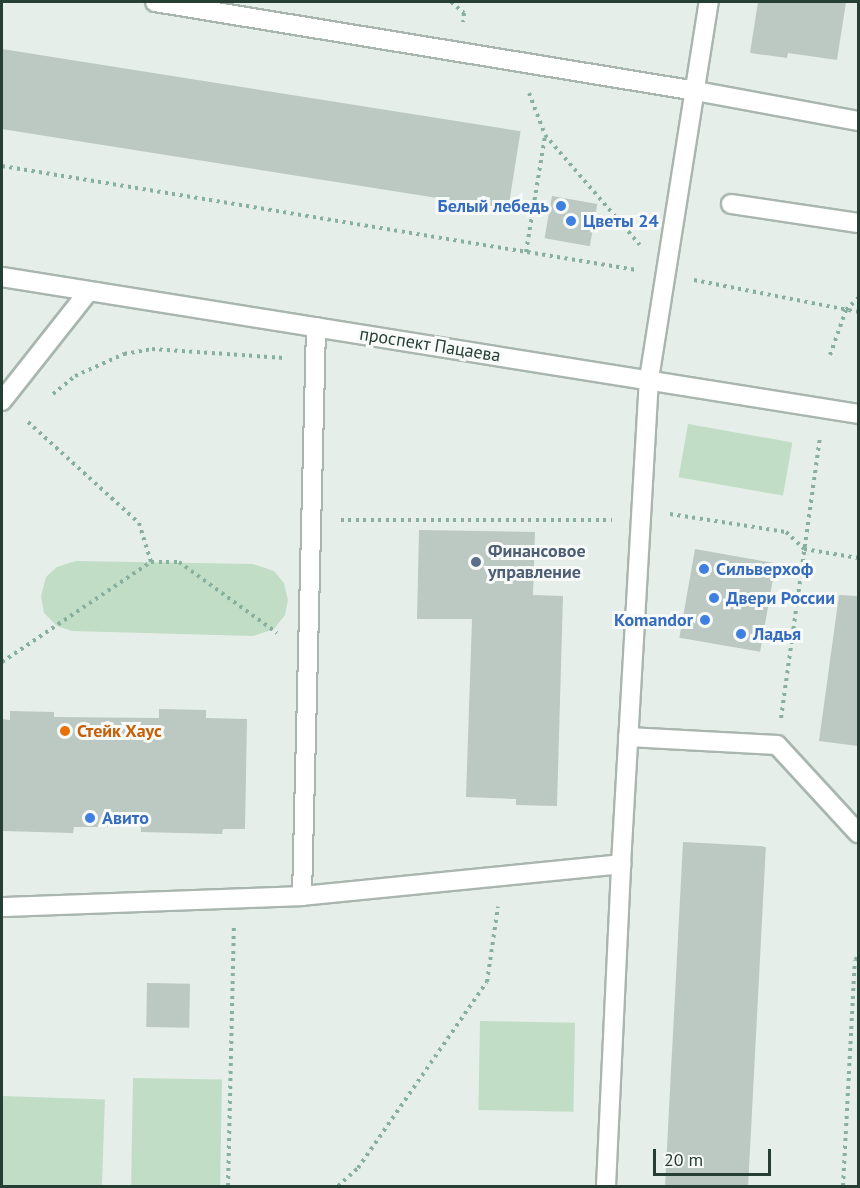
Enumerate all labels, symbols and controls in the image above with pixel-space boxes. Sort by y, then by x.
place label: Белый лебедь [437,195,549,217]
marker: Белый лебедь [554,199,568,213]
place label: Цветы 24 [583,210,659,232]
marker: Цветы 24 [564,214,578,228]
street label: проспект Пацаева [358,323,502,367]
place label: Финансовое управление [488,541,586,584]
marker: Финансовое управление [469,555,483,569]
place label: Сильверхоф [716,558,813,580]
marker: Сильверхоф [697,562,711,576]
place label: Двери России [726,587,835,609]
marker: Двери России [707,591,721,605]
place label: Komandor [614,609,693,631]
marker: Komandor [698,613,712,627]
place label: Ладья [753,623,801,645]
marker: Ладья [734,627,748,641]
place label: Стейк Хаус [77,720,162,742]
marker: Стейк Хаус [58,724,72,738]
place label: Авито [102,807,149,829]
marker: Авито [83,811,97,825]
scale bar [656,1137,774,1175]
text: 20 m [664,1148,703,1171]

